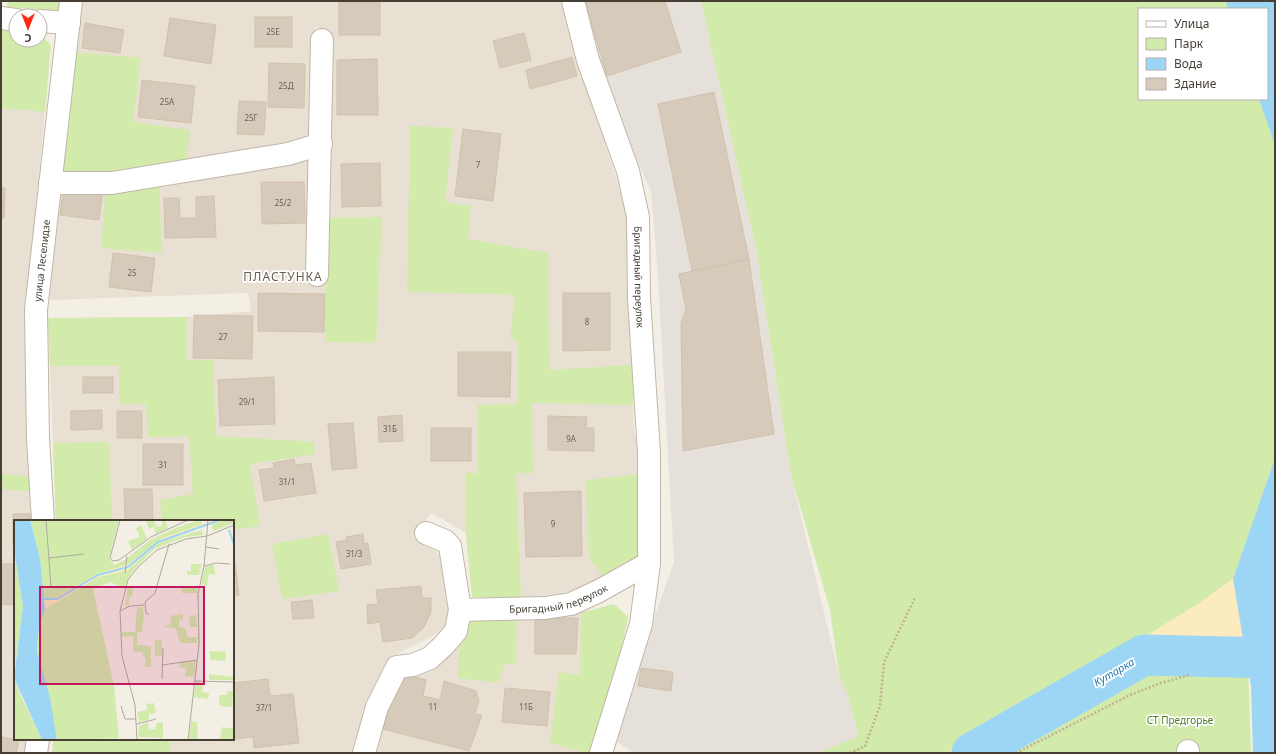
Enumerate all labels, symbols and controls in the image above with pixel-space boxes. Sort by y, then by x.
north arrow [8,8,48,48]
legend [1138,8,1268,100]
text: Улица [1174,15,1209,32]
house number: 25Е [266,26,280,37]
text: С [24,31,32,46]
text: Парк [1174,35,1204,52]
text: Вода [1174,55,1203,72]
text: Здание [1174,75,1217,92]
house number: 25Д [279,80,294,91]
house number: 25А [160,96,175,107]
house number: 25Г [244,112,258,123]
house number: 7 [476,159,481,170]
house number: 25/2 [275,197,292,208]
street label: улица Леселидзе [30,218,53,302]
street label: Бригадный переулок [631,226,648,329]
house number: 25 [127,267,137,278]
district label: ПЛАСТУНКА [243,268,323,285]
house number: 8 [585,316,590,327]
house number: 27 [218,331,228,342]
house number: 29/1 [239,396,255,407]
house number: 31Б [383,423,397,434]
house number: 9А [566,433,577,444]
house number: 31 [158,459,168,470]
house number: 31/1 [279,476,295,487]
house number: 9 [551,518,556,529]
inset map [14,520,234,740]
house number: 31/3 [346,548,363,559]
street label: Бригадный переулок [509,580,611,616]
water label: Кутарка [1090,654,1137,689]
house number: 11 [428,701,438,712]
house number: 11Б [519,701,533,712]
house number: 37/1 [256,702,272,713]
park label: СТ Предгорье [1147,713,1214,727]

